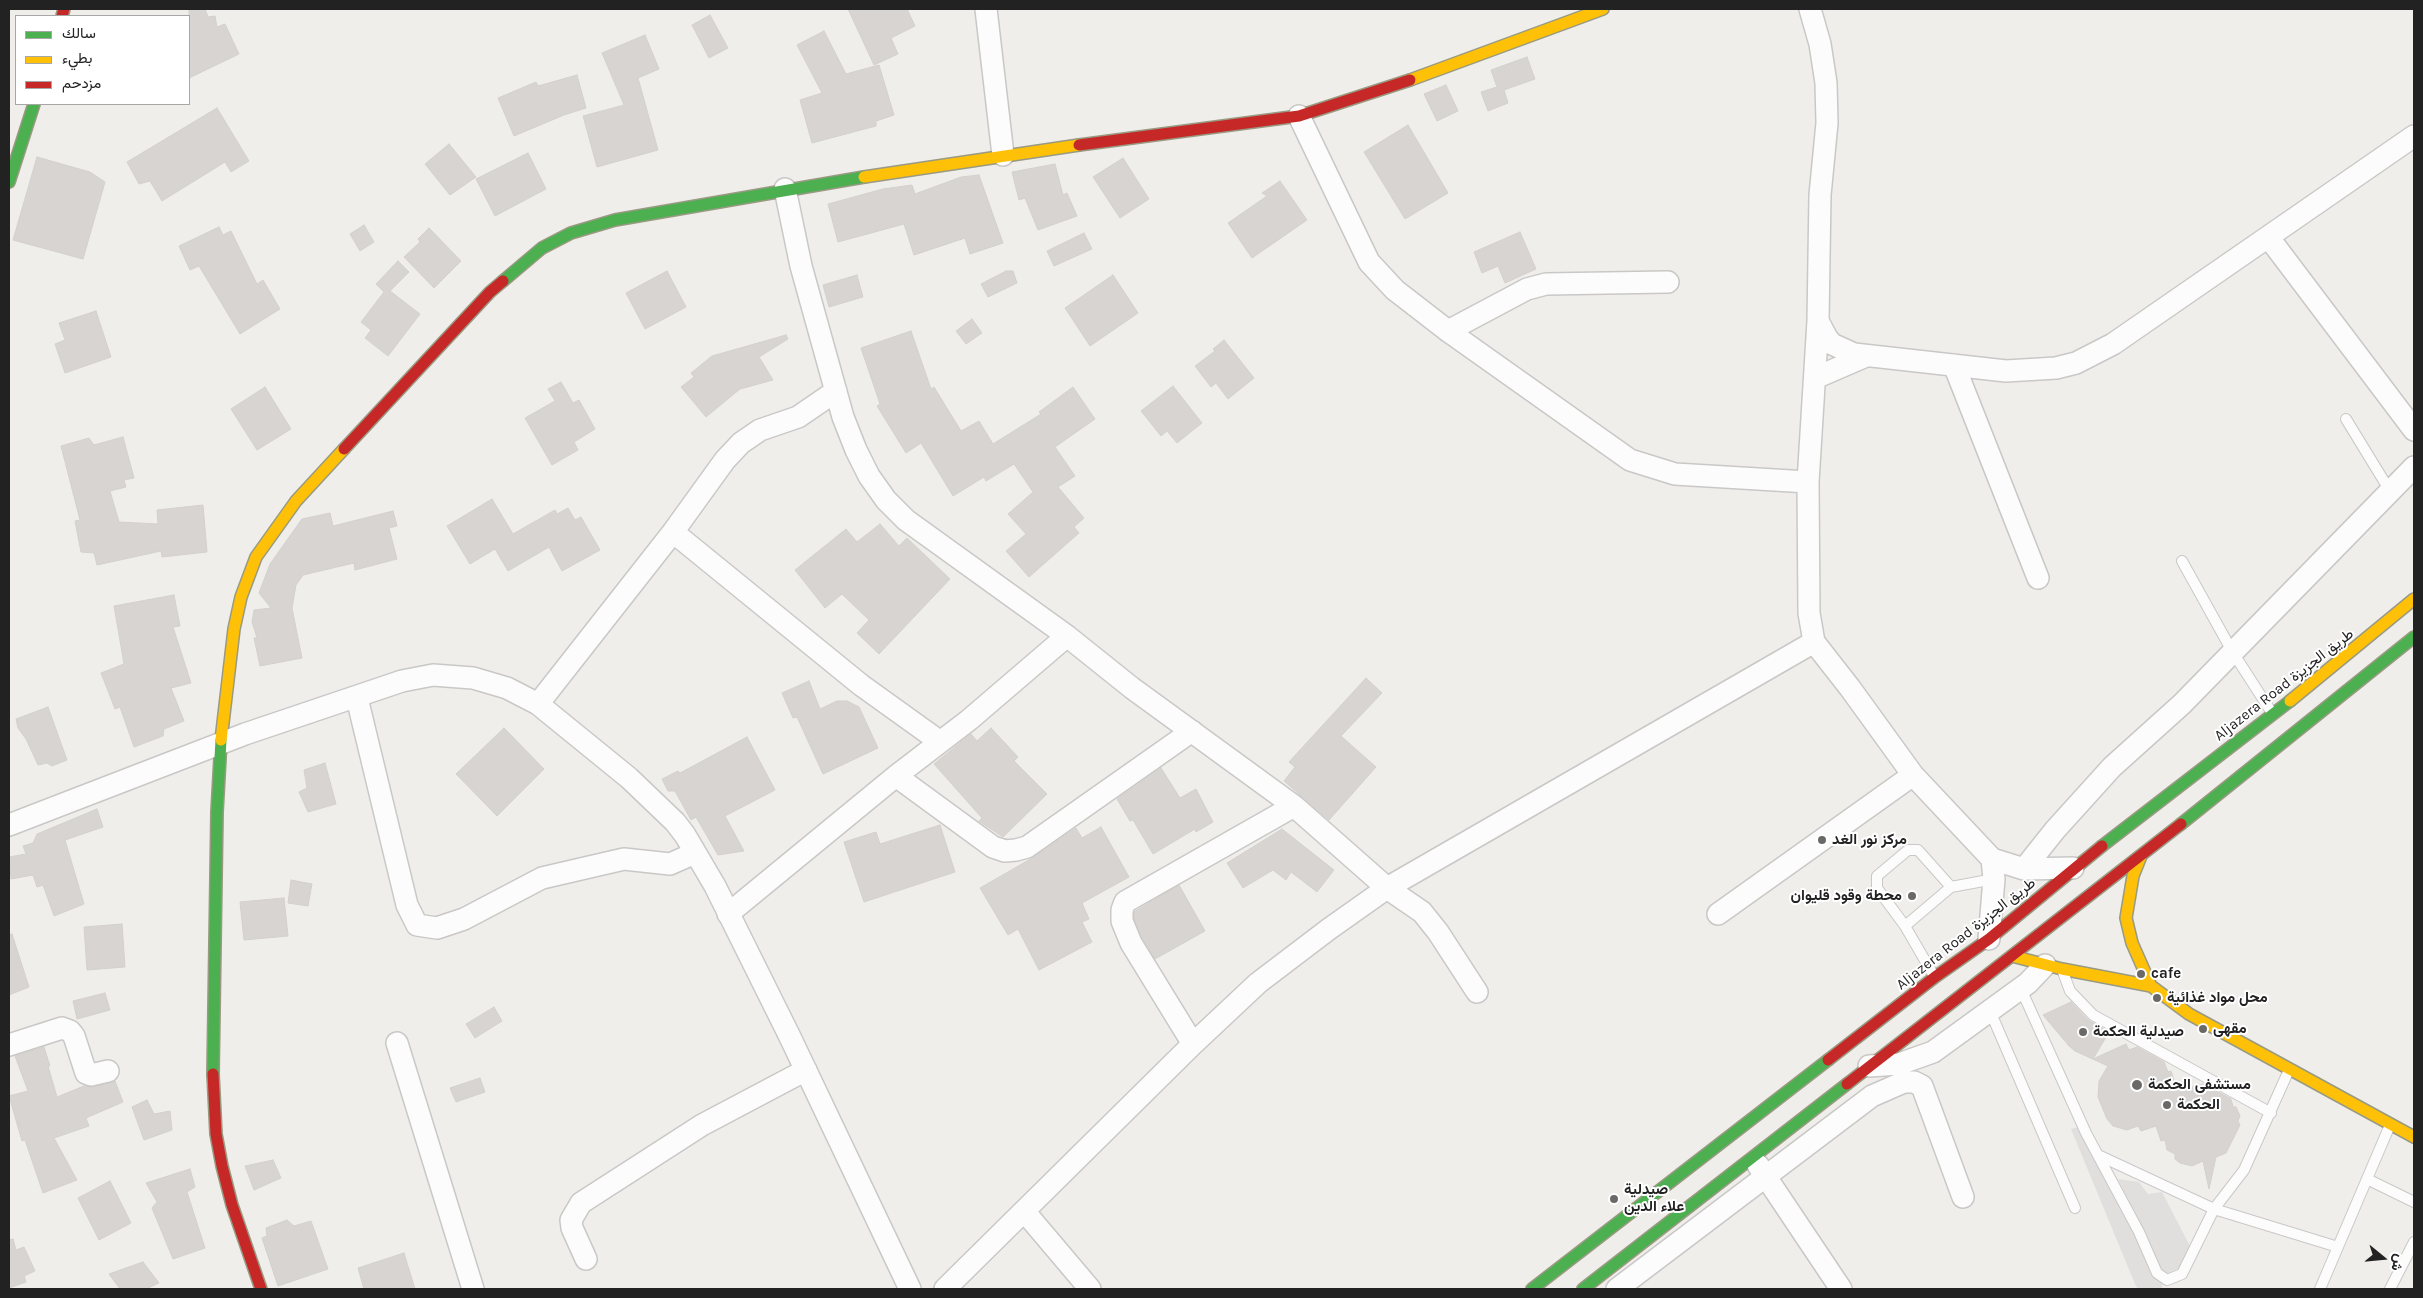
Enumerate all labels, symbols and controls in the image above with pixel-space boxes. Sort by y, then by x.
legend [15,15,190,105]
text: سالك [62,24,96,42]
text: بطيء [62,49,92,67]
text: مزدحم [62,74,101,92]
street label: Aljazera Road طريق الجزيزة [2211,625,2357,745]
place label: مركز نور الغد [1832,831,1907,849]
marker: مركز نور الغد [1816,834,1828,846]
street label: Aljazera Road طريق الجزيزة [1893,874,2039,994]
place label: محطة وقود قليوان [1791,887,1902,905]
marker: محطة وقود قليوان [1906,890,1918,902]
place label: cafe [2151,965,2181,983]
marker: cafe [2135,968,2147,980]
place label: محل مواد غذائية [2167,989,2268,1007]
marker: محل مواد غذائية [2151,992,2163,1004]
place label: مقهى [2213,1020,2247,1038]
place label: صيدلية الحكمة [2093,1023,2184,1041]
marker: مقهى [2197,1023,2209,1035]
marker: صيدلية الحكمة [2077,1026,2089,1038]
place label: مستشفى الحكمة [2148,1076,2251,1094]
marker: مستشفى الحكمة [2130,1078,2144,1092]
place label: الحكمة [2177,1096,2220,1114]
marker: الحكمة [2161,1099,2173,1111]
place label: صيدلية علاء الدين [1624,1181,1684,1216]
marker: صيدلية علاء الدين [1608,1193,1620,1205]
north arrow [2358,1233,2408,1283]
text: ش [2387,1252,2408,1273]

